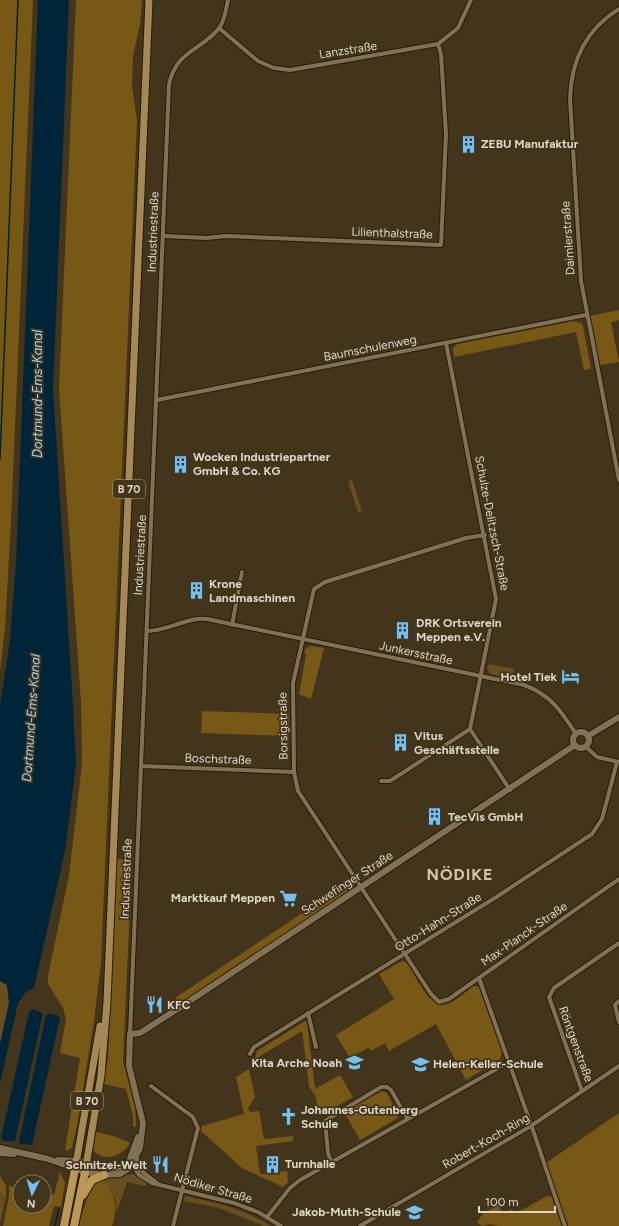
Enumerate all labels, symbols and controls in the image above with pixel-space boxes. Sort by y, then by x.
street label: Lanzstraße [318,38,378,61]
building icon: ZEBU Manufaktur [458,134,478,154]
place label: ZEBU Manufaktur [481,137,579,151]
street label: Industriestraße [145,191,161,273]
street label: Daimlerstraße [558,200,578,276]
street label: Lilienthalstraße [351,225,433,241]
water label: Dortmund-Ems-Kanal [30,330,45,458]
street label: Baumschulenweg [322,332,418,364]
place label: Wocken Industriepartner GmbH & Co. KG [193,450,331,478]
building icon: Wocken Industriepartner GmbH & Co. KG [170,454,190,474]
street label: Schulze-Delitzsch-Straße [472,454,512,592]
road number: B 70 [113,480,145,498]
street label: Industriestraße [131,514,149,596]
place label: Krone Landmaschinen [209,577,295,605]
building icon: Krone Landmaschinen [186,581,206,601]
place label: DRK Ortsverein Meppen e.V. [416,616,502,644]
building icon: DRK Ortsverein Meppen e.V. [393,620,413,640]
street label: Junkersstraße [378,638,455,668]
water label: Dortmund-Ems-Kanal [19,653,43,782]
hotel icon: Hotel Tiek [560,667,580,687]
place label: Hotel Tiek [501,670,558,684]
street label: Borsigstraße [275,692,291,760]
place label: Vitus Geschäftsstelle [414,729,500,757]
building icon: Vitus Geschäftsstelle [391,733,411,753]
street label: Boschstraße [184,751,252,767]
building icon: TecVis GmbH [425,807,445,827]
place label: TecVis GmbH [448,810,523,824]
street label: Industriestraße [118,838,134,920]
street label: Schwefinger Straße [299,848,396,918]
district label: NÖDIKE [427,865,493,884]
supermarket icon: Marktkauf Meppen [278,888,298,908]
street label: Otto-Hahn-Straße [392,890,484,954]
place label: Marktkauf Meppen [171,891,275,905]
street label: Max-Planck-Straße [478,899,570,969]
restaurant icon: KFC [144,995,164,1015]
place label: KFC [167,998,191,1012]
street label: Röntgenstraße [556,1004,596,1084]
school or university icon: Kita Arche Noah [345,1053,365,1073]
school or university icon: Helen-Keller-Schule [410,1054,430,1074]
place label: Kita Arche Noah [251,1056,342,1070]
place label: Helen-Keller-Schule [433,1057,544,1071]
road number: B 70 [71,1092,103,1110]
place label: Johannes-Gutenberg Schule [301,1103,418,1131]
church icon: Johannes-Gutenberg Schule [278,1107,298,1127]
street label: Robert-Koch-Ring [440,1110,532,1172]
building icon: Turnhalle [262,1154,282,1174]
restaurant icon: Schnitzel-Welt [150,1155,170,1175]
place label: Turnhalle [285,1157,336,1171]
place label: Schnitzel-Welt [66,1158,147,1172]
street label: Nödiker Straße [172,1170,254,1206]
north arrow [12,1174,52,1214]
scale bar [479,1188,555,1214]
text: 100 m [485,1195,519,1209]
text: N [26,1197,36,1210]
school or university icon: Jakob-Muth-Schule [404,1202,424,1222]
place label: Jakob-Muth-Schule [292,1205,401,1219]

